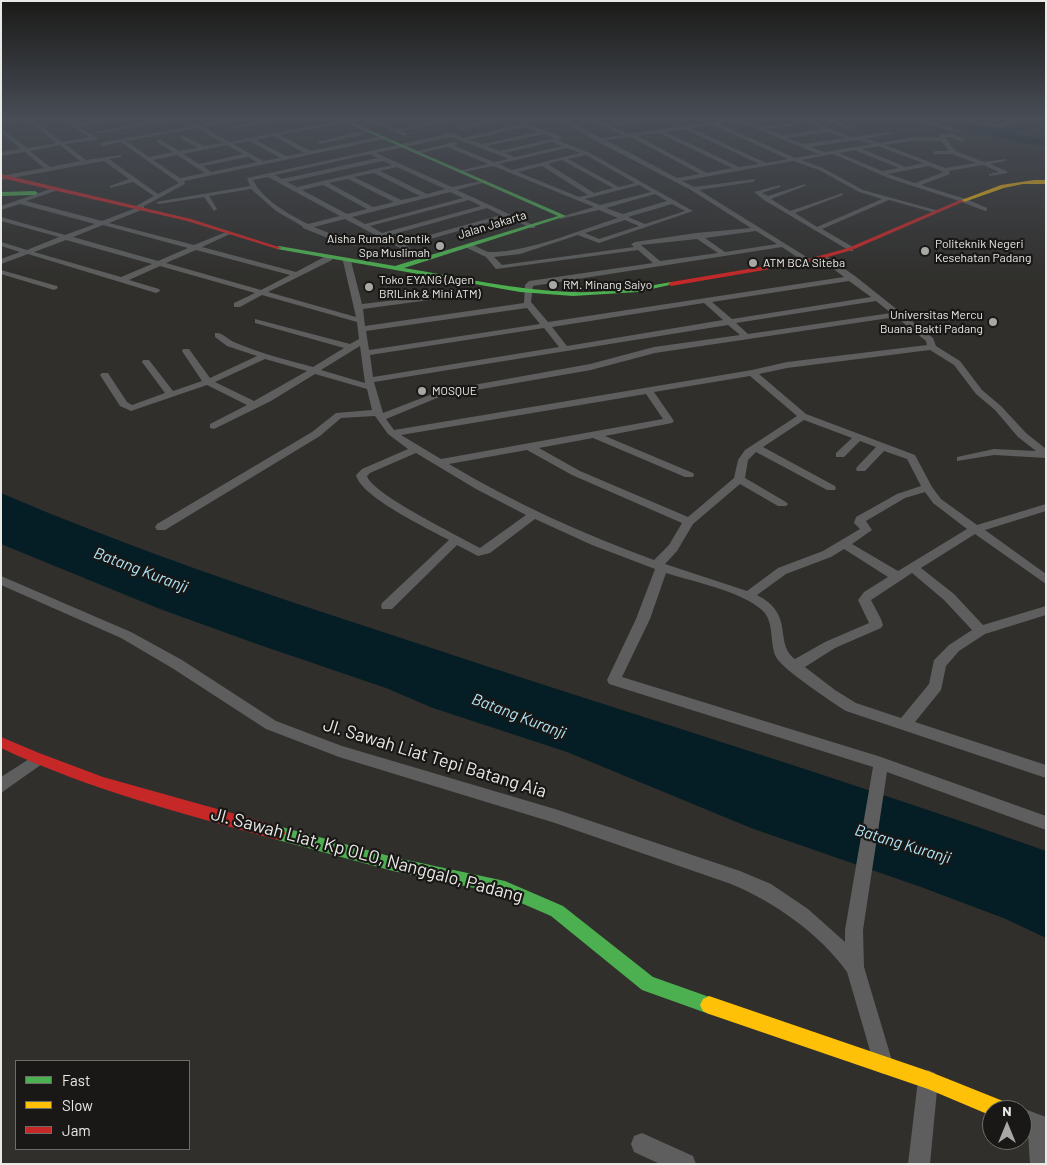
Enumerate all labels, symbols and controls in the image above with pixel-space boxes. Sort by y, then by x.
street label: Jalan Jakarta [456,208,528,242]
place label: Aisha Rumah Cantik Spa Muslimah [327,232,430,260]
place label: Politeknik Negeri Kesehatan Padang [935,237,1031,265]
marker: Aisha Rumah Cantik Spa Muslimah [434,240,446,252]
marker: Politeknik Negeri Kesehatan Padang [919,245,931,257]
place label: ATM BCA Siteba [763,256,845,270]
marker: ATM BCA Siteba [747,257,759,269]
place label: Toko EYANG (Agen BRILink & Mini ATM) [379,273,481,301]
place label: RM. Minang Saiyo [563,278,652,292]
marker: RM. Minang Saiyo [547,279,559,291]
marker: Toko EYANG (Agen BRILink & Mini ATM) [363,281,375,293]
place label: Universitas Mercu Buana Bakti Padang [880,308,983,336]
marker: Universitas Mercu Buana Bakti Padang [987,316,999,328]
place label: MOSQUE [432,384,477,398]
marker: MOSQUE [416,385,428,397]
water label: Batang Kuranji [91,543,191,597]
water label: Batang Kuranji [469,689,569,743]
street label: Jl. Sawah Liat Tepi Batang Aia [321,714,549,802]
street label: Jl. Sawah Liat, Kp OLO, Nanggalo, Padang [209,803,525,907]
water label: Batang Kuranji [853,820,953,868]
legend [15,1060,190,1150]
text: Fast [62,1071,90,1089]
text: Slow [62,1096,93,1114]
north arrow [982,1100,1032,1150]
text: N [1002,1102,1012,1119]
text: Jam [62,1121,91,1139]

